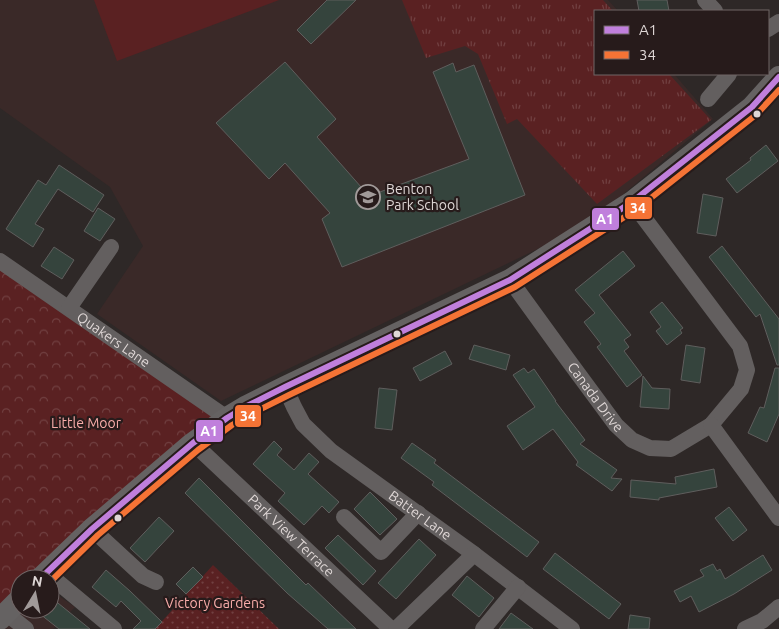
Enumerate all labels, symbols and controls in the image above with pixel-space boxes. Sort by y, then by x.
legend [594,10,769,75]
text: A1 [639,21,657,38]
text: 34 [639,46,656,63]
unlabelled marker [752,109,762,119]
place label: Benton Park School [386,181,459,213]
school or university icon: Benton Park School [355,184,381,210]
line badge: 34 [624,196,653,220]
text: 34 [630,200,646,216]
line badge: A1 [591,207,620,231]
text: A1 [596,211,614,227]
street label: Quakers Lane [74,309,153,370]
unlabelled marker [392,329,402,339]
street label: Canada Drive [564,359,626,435]
line badge: 34 [234,404,262,428]
text: 34 [240,408,256,424]
park label: Little Moor [51,415,122,431]
line badge: A1 [195,419,224,443]
text: A1 [200,423,218,439]
street label: Batter Lane [386,487,455,543]
street label: Park View Terrace [245,491,338,580]
unlabelled marker [113,513,123,523]
north arrow [10,569,60,619]
text: N [31,572,44,590]
park label: Victory Gardens [165,595,265,611]

